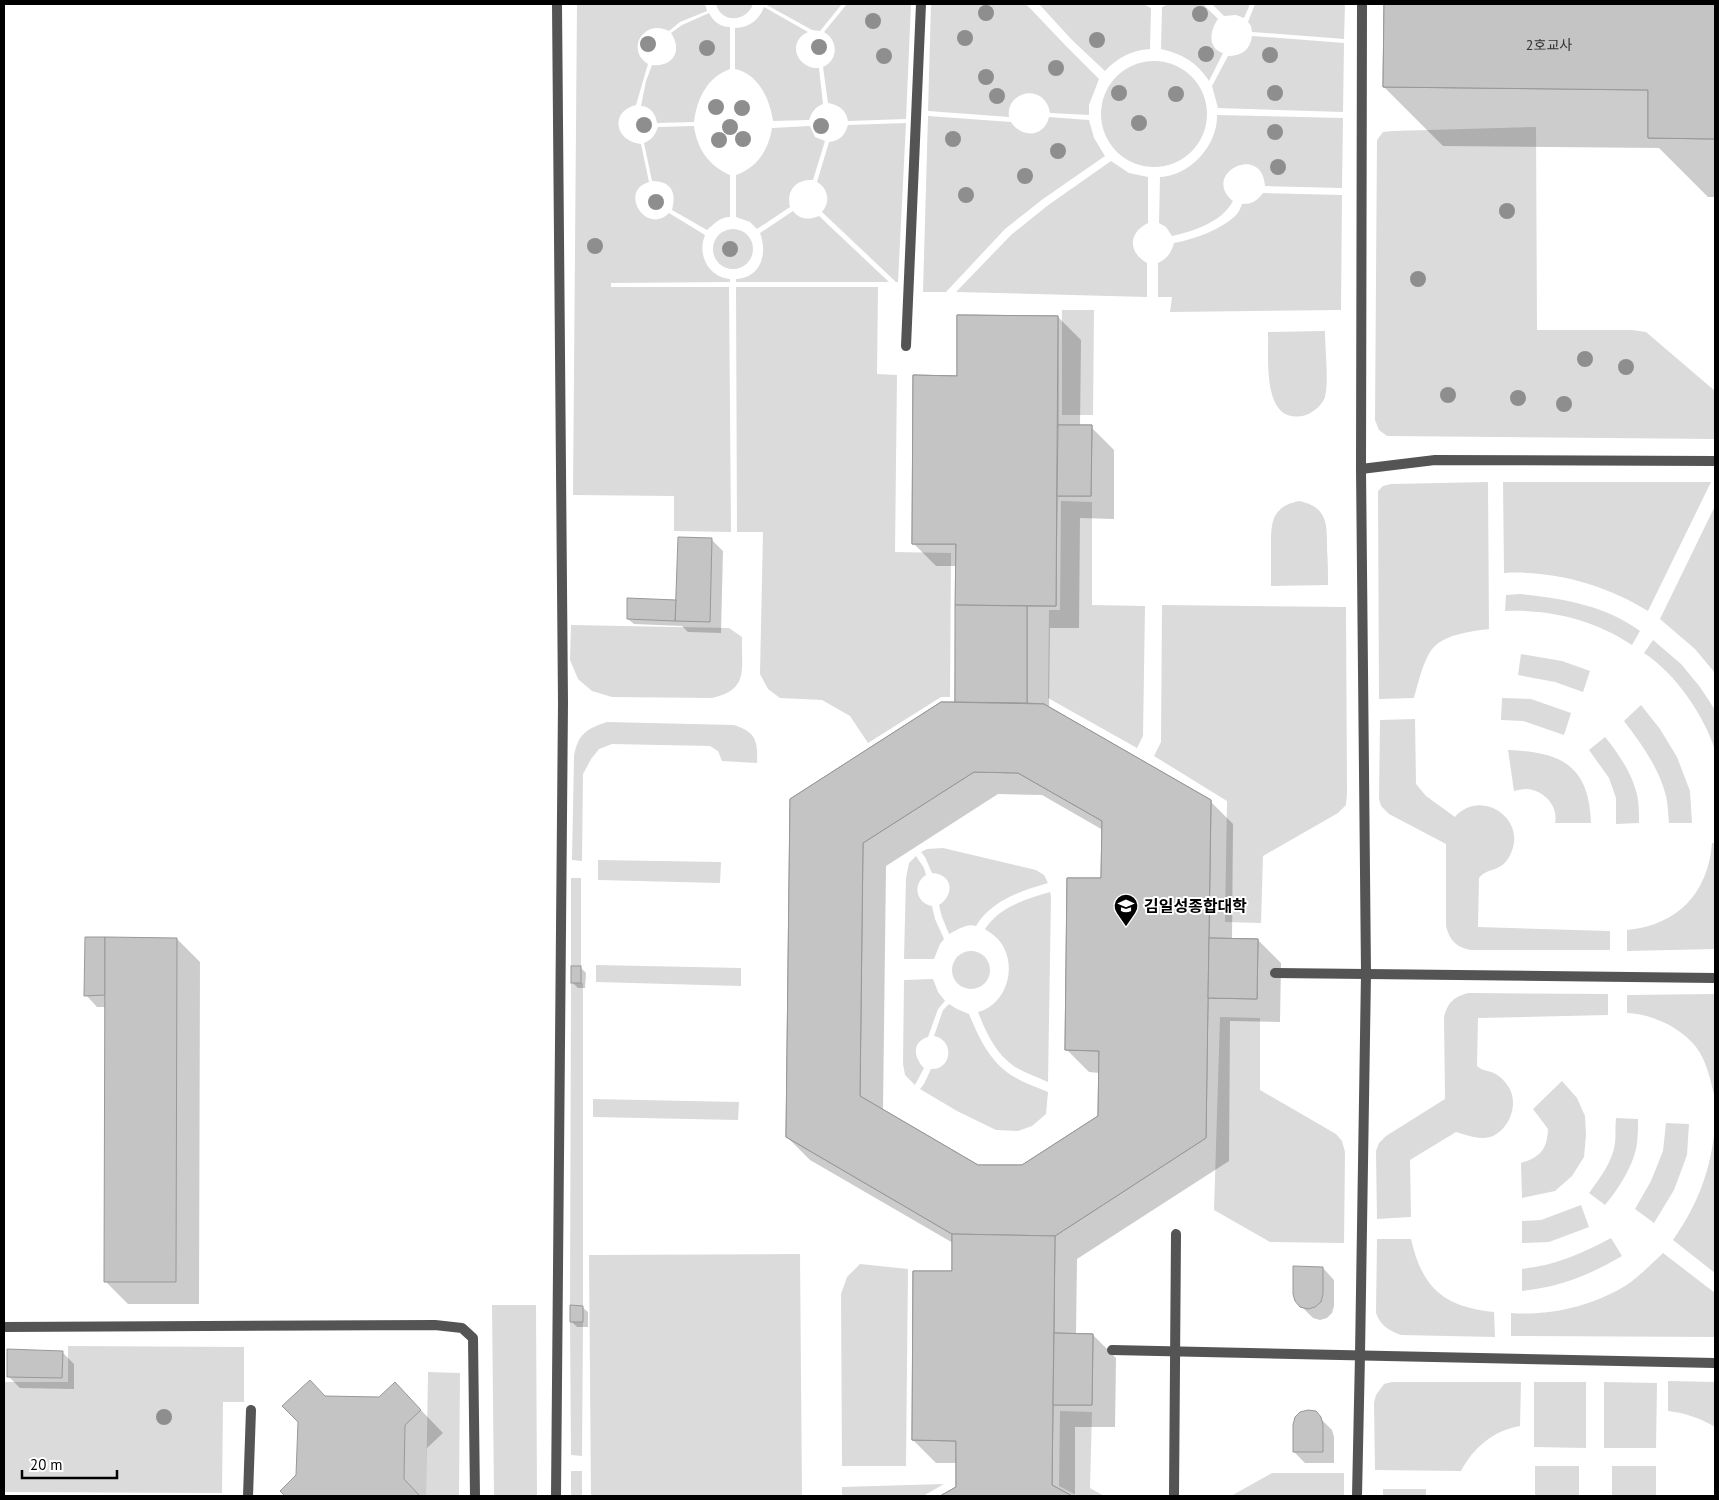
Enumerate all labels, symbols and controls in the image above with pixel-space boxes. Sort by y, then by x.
house number: 2호교사 [1526,36,1572,54]
school or university icon: 김일성종합대학 [1113,893,1139,927]
place label: 김일성종합대학 [1144,896,1247,916]
scale bar [22,1448,118,1480]
text: 20 m [30,1455,63,1474]

